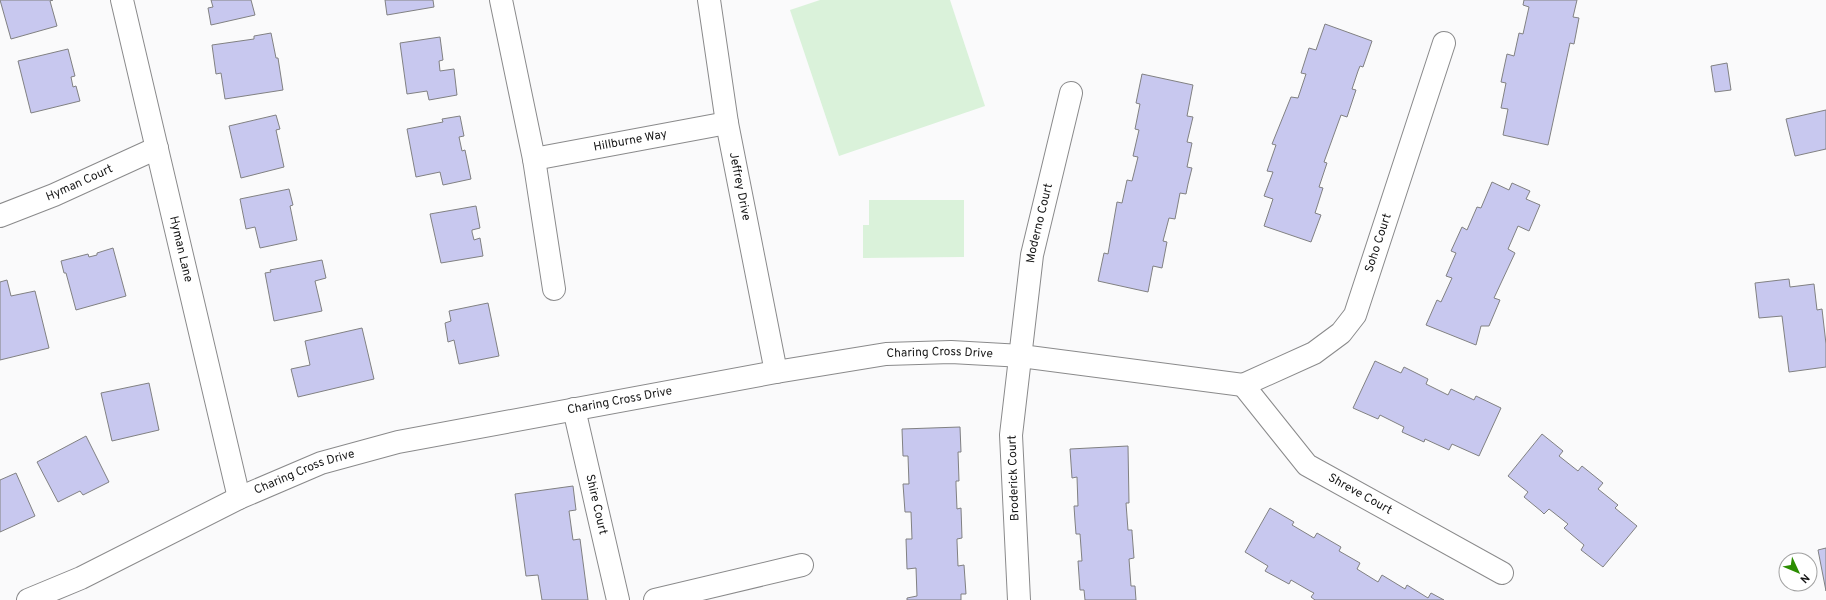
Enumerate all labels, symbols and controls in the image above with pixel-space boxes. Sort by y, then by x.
street label: Hillburne Way [592,126,668,156]
street label: Jeffrey Drive [725,151,754,222]
street label: Hyman Court [44,161,116,205]
street label: Moderno Court [1023,182,1057,264]
street label: Soho Court [1361,212,1396,274]
street label: Hyman Lane [165,214,196,284]
street label: Charing Cross Drive [886,344,993,362]
street label: Charing Cross Drive [566,383,674,418]
street label: Broderick Court [1005,435,1023,521]
street label: Charing Cross Drive [252,446,357,499]
street label: Shreve Court [1325,470,1395,519]
street label: Shire Court [581,473,611,536]
north arrow [1778,552,1818,592]
text: N [1797,571,1812,586]

